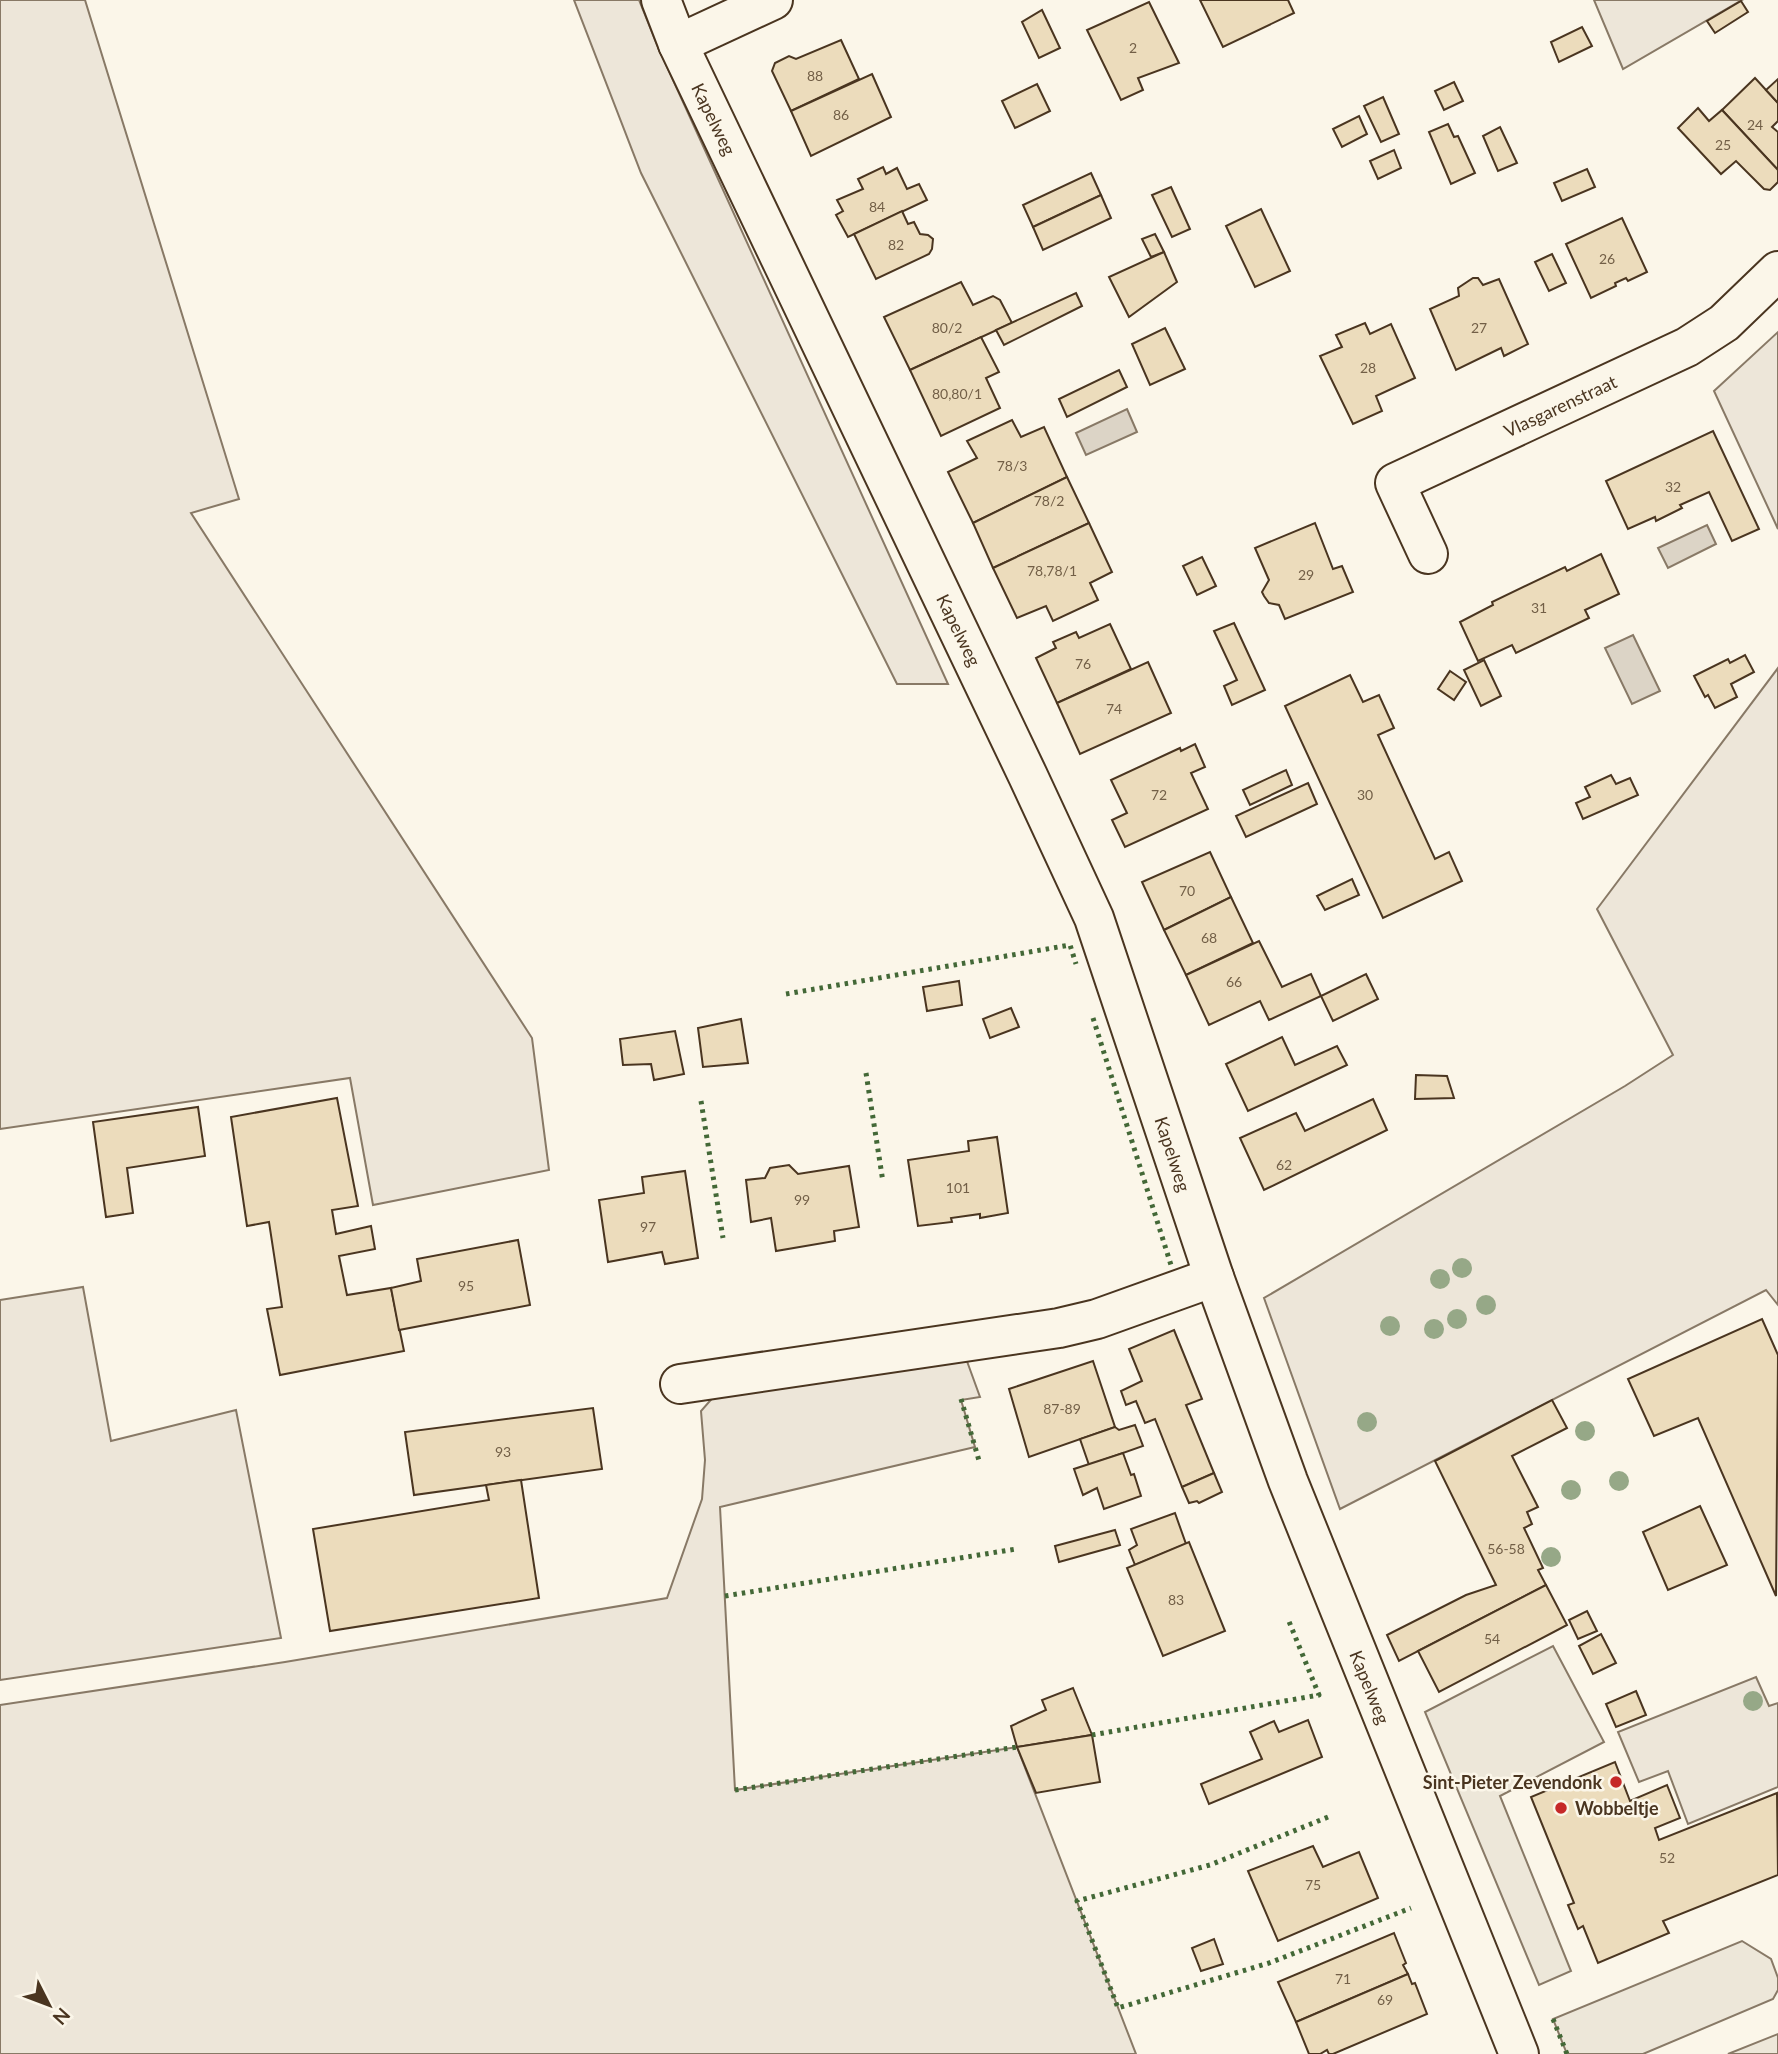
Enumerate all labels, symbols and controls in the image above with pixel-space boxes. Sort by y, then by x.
house number: 2 [1129,39,1137,56]
house number: 88 [807,67,823,84]
street label: Kapelweg [687,79,741,159]
house number: 86 [833,106,849,123]
house number: 24 [1747,116,1763,133]
house number: 25 [1715,136,1731,153]
house number: 84 [869,198,885,215]
house number: 82 [888,236,904,253]
house number: 26 [1599,250,1615,267]
house number: 80/2 [932,319,962,336]
house number: 27 [1471,319,1487,336]
house number: 28 [1360,359,1376,376]
street label: Vlasgarenstraat [1500,370,1620,442]
house number: 80,80/1 [932,385,982,402]
house number: 78/3 [997,457,1027,474]
house number: 32 [1665,478,1681,495]
house number: 78/2 [1034,492,1064,509]
house number: 78,78/1 [1027,562,1077,579]
house number: 29 [1298,566,1314,583]
street label: Kapelweg [932,590,986,670]
house number: 31 [1531,599,1547,616]
house number: 76 [1075,655,1091,672]
house number: 74 [1106,700,1122,717]
house number: 72 [1151,786,1167,803]
house number: 30 [1357,786,1373,803]
house number: 70 [1179,882,1195,899]
house number: 68 [1201,929,1217,946]
house number: 66 [1226,973,1242,990]
street label: Kapelweg [1151,1114,1195,1194]
house number: 62 [1276,1156,1292,1173]
house number: 101 [946,1179,970,1196]
house number: 99 [794,1191,810,1208]
house number: 97 [640,1218,656,1235]
house number: 95 [458,1277,474,1294]
house number: 87-89 [1043,1400,1081,1417]
house number: 93 [495,1443,511,1460]
house number: 56-58 [1487,1540,1525,1557]
house number: 83 [1168,1591,1184,1608]
house number: 54 [1484,1630,1500,1647]
street label: Kapelweg [1345,1647,1395,1727]
place label: Sint-Pieter Zevendonk [1423,1771,1602,1793]
marker: Sint-Pieter Zevendonk [1608,1774,1624,1790]
place label: Wobbeltje [1575,1797,1659,1819]
marker: Wobbeltje [1553,1800,1569,1816]
house number: 52 [1659,1849,1675,1866]
house number: 75 [1305,1876,1321,1893]
north arrow [14,1970,84,2040]
house number: 71 [1335,1970,1351,1987]
house number: 69 [1377,1991,1393,2008]
text: N [49,2004,75,2030]

